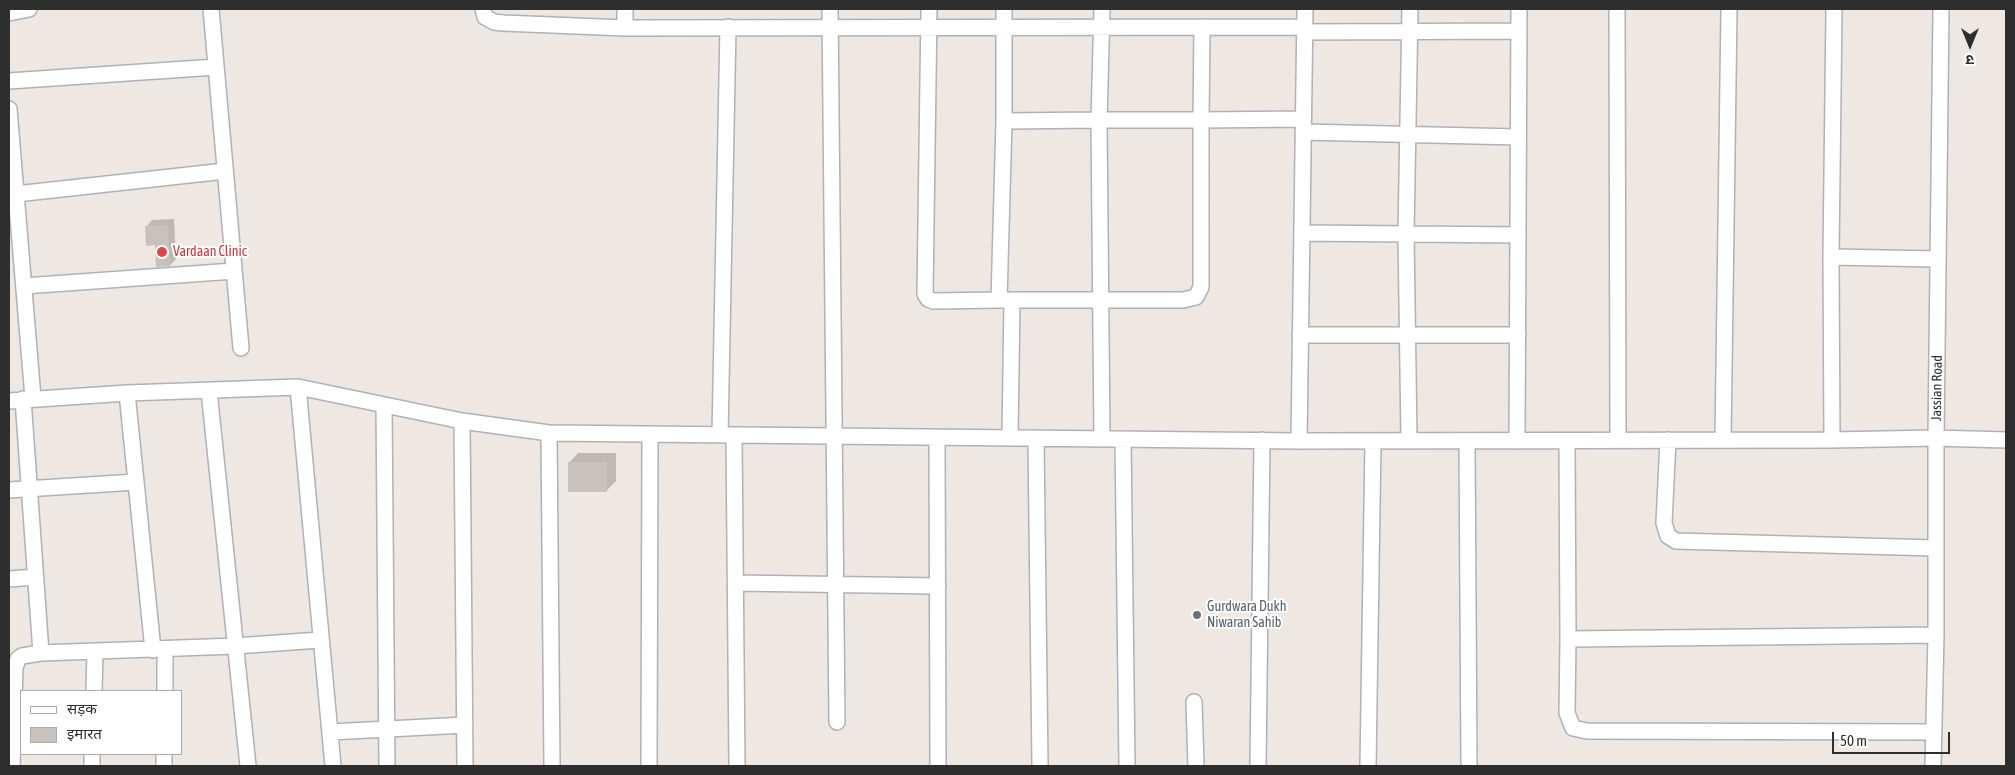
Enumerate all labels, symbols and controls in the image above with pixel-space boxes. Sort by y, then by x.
north arrow [1945,20,1995,70]
text: उ [1966,52,1974,68]
place label: Vardaan Clinic [173,244,247,260]
marker: Vardaan Clinic [155,245,169,259]
street label: Jassian Road [1928,355,1946,421]
place label: Gurdwara Dukh Niwaran Sahib [1207,599,1287,632]
marker: Gurdwara Dukh Niwaran Sahib [1191,609,1203,621]
legend [20,690,182,755]
text: सड़क [67,700,97,717]
scale bar [1835,722,1952,754]
text: इमारत [67,725,102,742]
text: 50 m [1840,732,1867,749]

